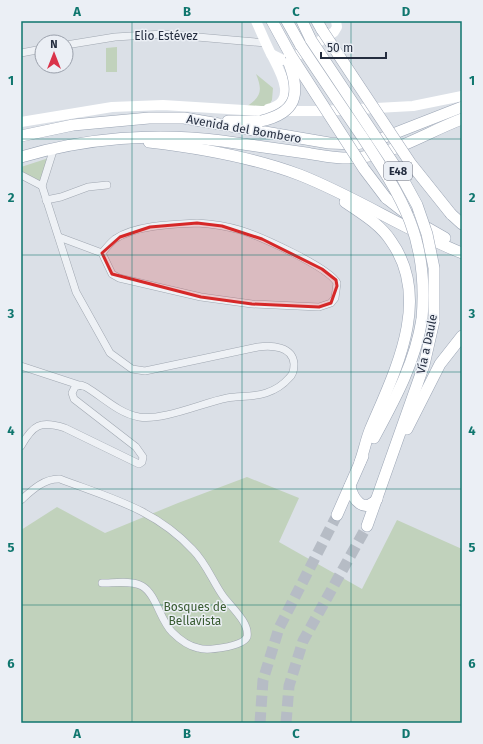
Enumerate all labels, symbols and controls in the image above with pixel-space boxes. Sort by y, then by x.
text: A [72,4,81,19]
text: B [183,4,191,19]
text: C [292,4,300,19]
text: D [402,4,411,19]
street label: Elio Estévez [134,29,198,43]
north arrow [34,34,74,74]
scale bar [321,34,386,60]
text: N [50,38,58,51]
text: 50 m [327,41,353,55]
text: 1 [8,73,14,88]
text: 1 [469,73,475,88]
street label: Avenida del Bombero [185,112,303,146]
road number: E48 [384,162,412,180]
text: 2 [8,190,15,205]
text: 2 [469,190,476,205]
text: 3 [7,306,15,321]
text: 3 [468,306,476,321]
street label: Vía a Daule [414,313,440,375]
text: 4 [7,423,15,438]
text: 4 [468,423,476,438]
text: 5 [8,540,15,555]
text: 5 [469,540,476,555]
park label: Bosques de Bellavista [163,600,227,628]
text: 6 [7,656,15,671]
text: 6 [468,656,476,671]
text: A [72,726,81,741]
text: B [183,726,191,741]
text: C [292,726,300,741]
text: D [402,726,411,741]

